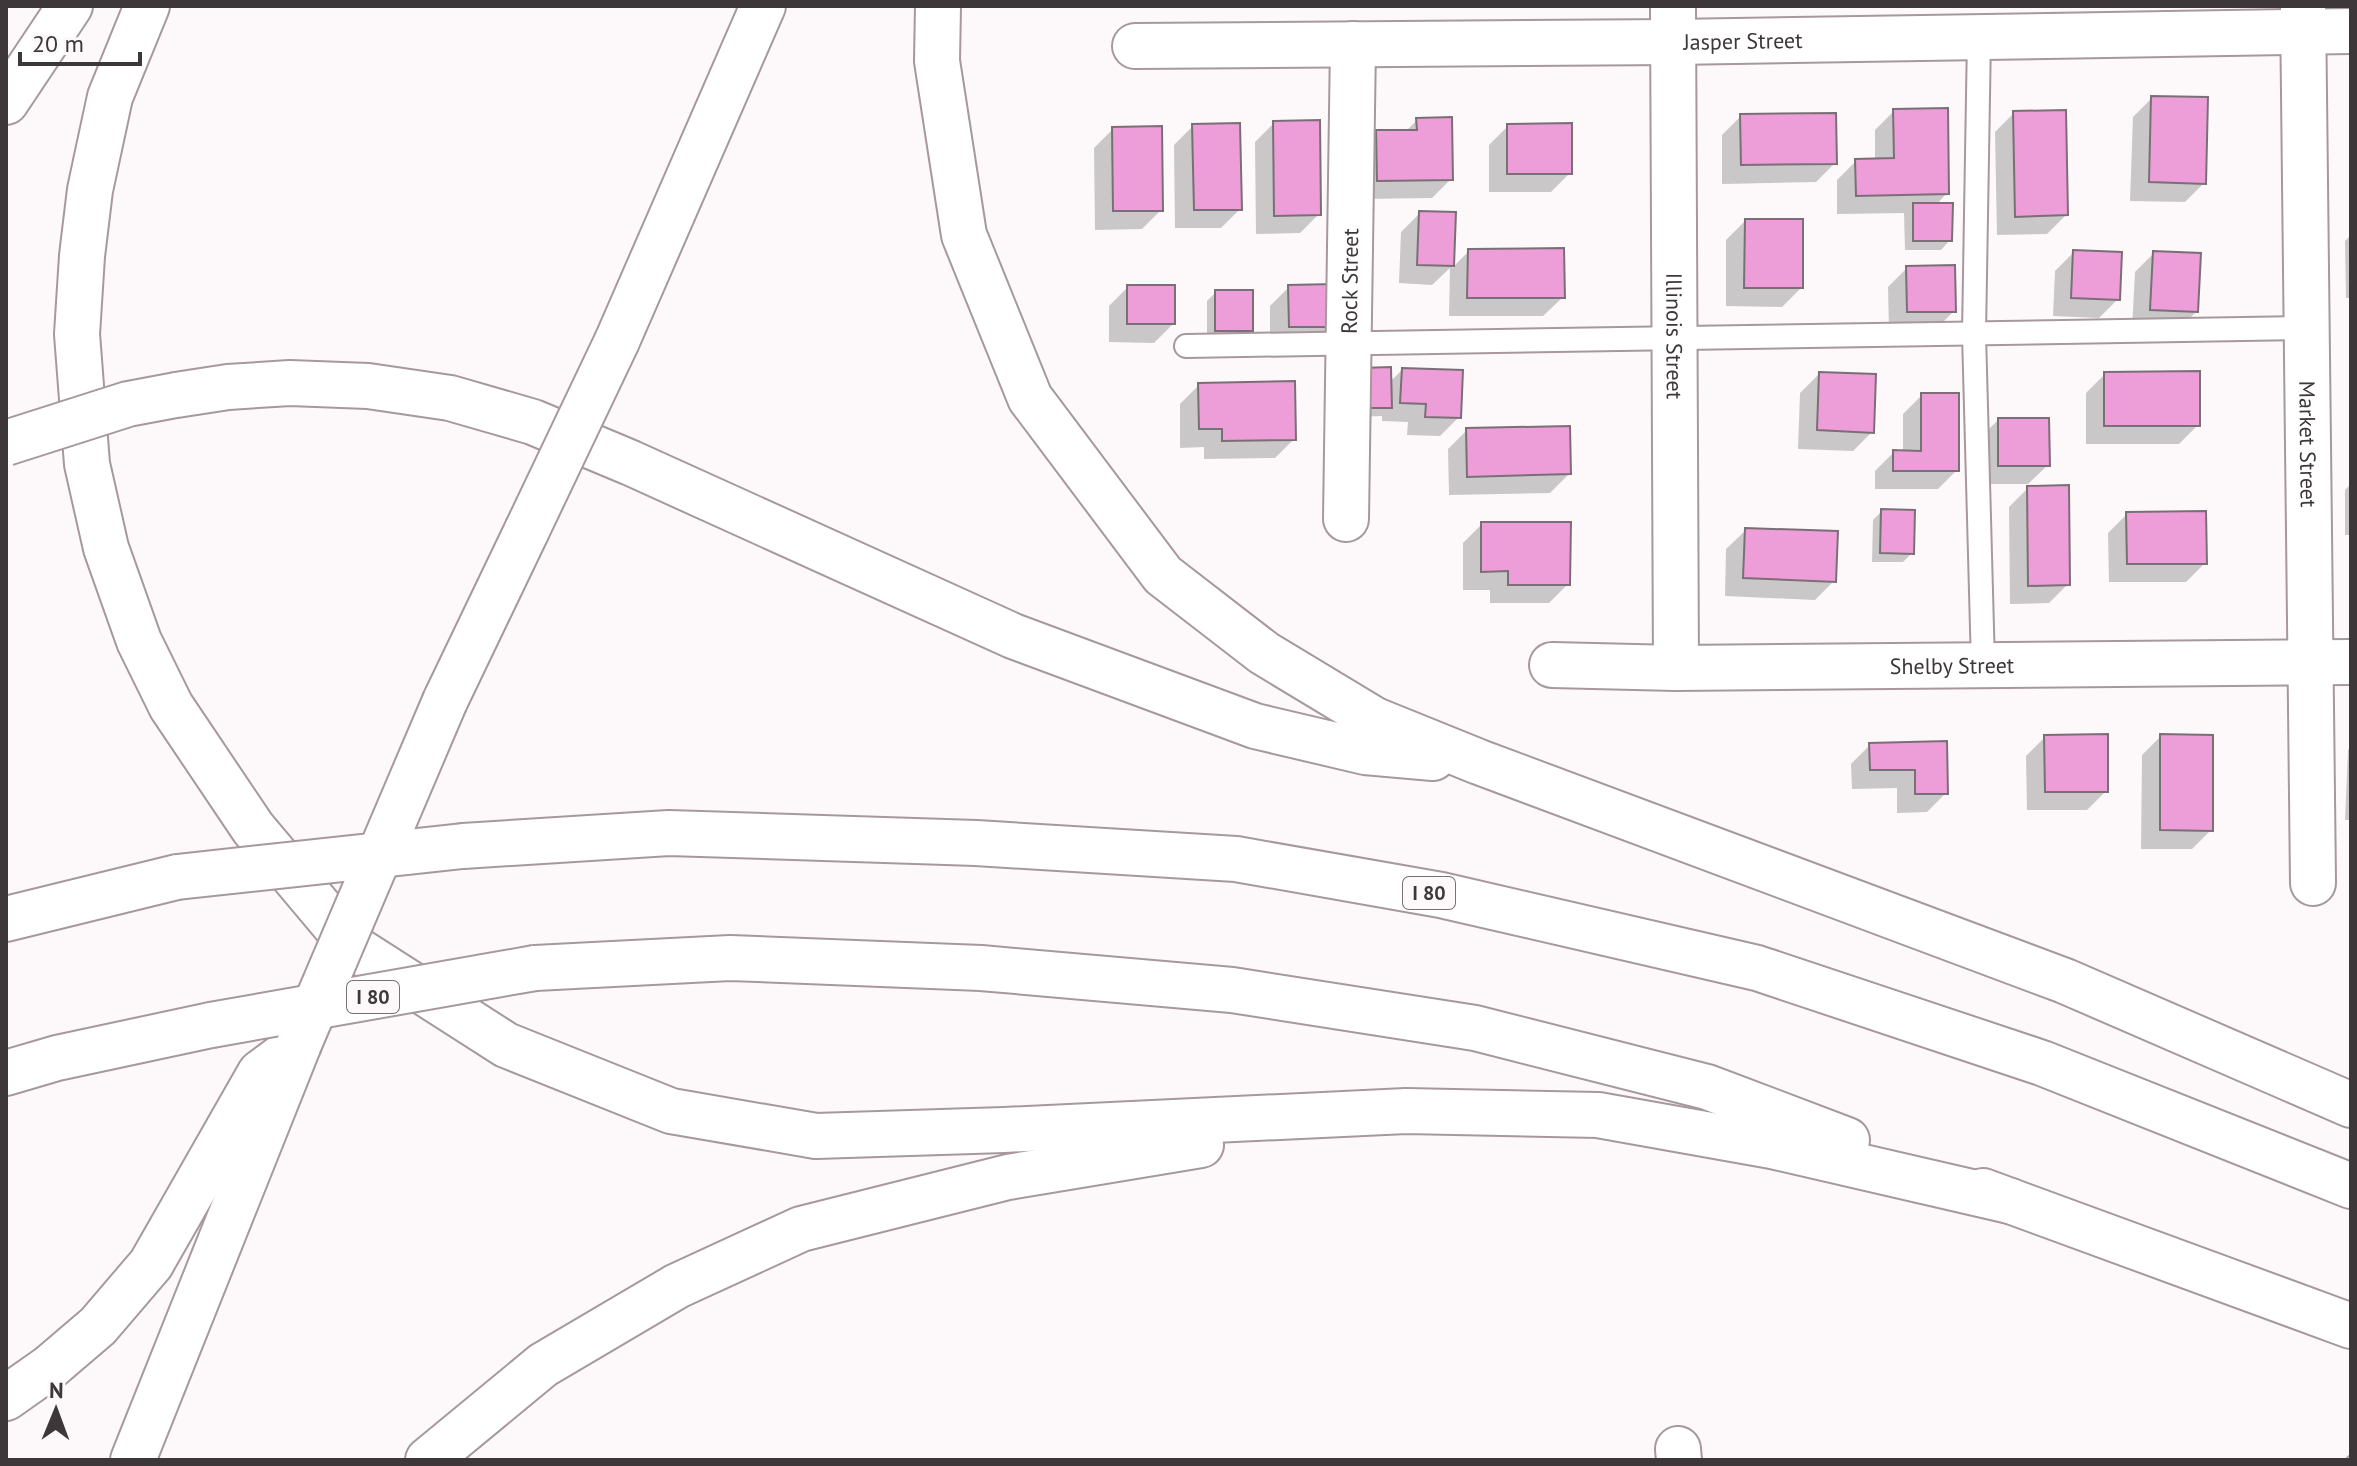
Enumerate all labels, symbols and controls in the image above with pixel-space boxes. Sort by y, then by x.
scale bar [20,16,140,66]
street label: Jasper Street [1682,26,1803,56]
text: 20 m [32,28,84,59]
street label: Rock Street [1335,227,1364,334]
street label: Illinois Street [1660,273,1689,400]
street label: Market Street [2293,380,2323,508]
street label: Shelby Street [1890,651,2015,680]
road number: I 80 [1403,877,1455,909]
road number: I 80 [347,981,399,1013]
north arrow [16,1370,96,1450]
text: N [49,1376,64,1404]

